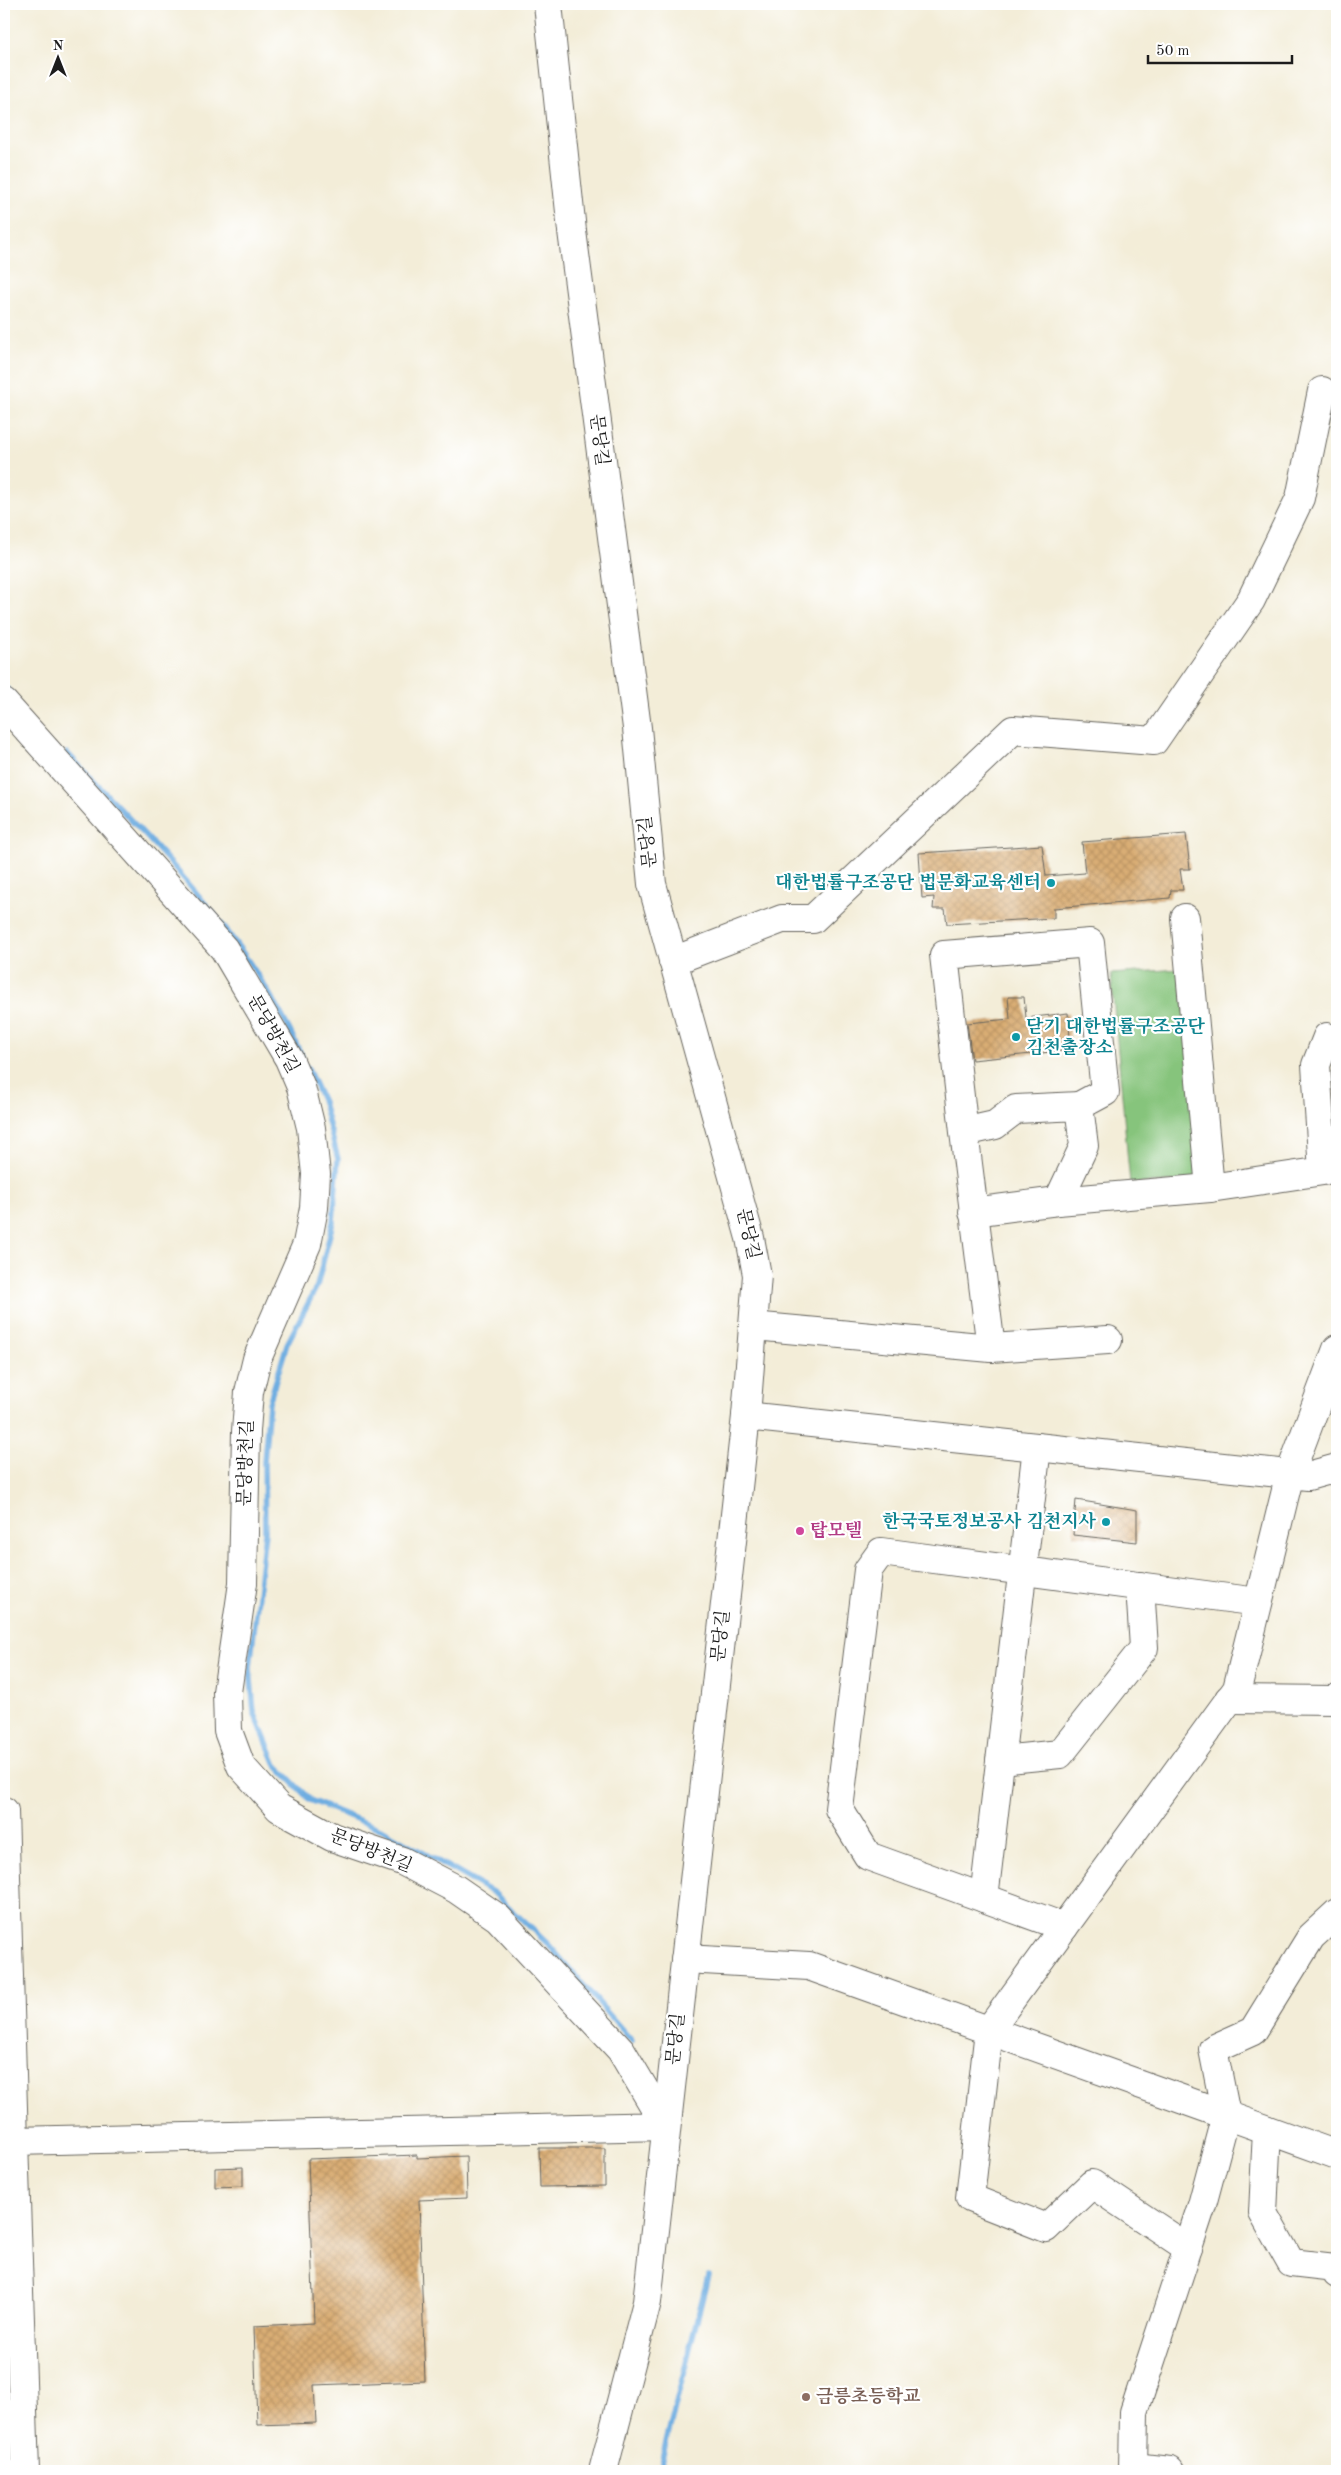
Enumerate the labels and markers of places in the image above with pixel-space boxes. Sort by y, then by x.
place label: 대한법률구조공단 법문화교육센터 [775,872,1041,892]
marker: 대한법률구조공단 법문화교육센터 [1045,877,1057,889]
place label: 닫기 대한법률구조공단 김천출장소 [1026,1016,1206,1057]
marker: 닫기 대한법률구조공단 김천출장소 [1010,1031,1022,1043]
place label: 한국국토정보공사 김천지사 [882,1511,1097,1531]
marker: 한국국토정보공사 김천지사 [1100,1516,1112,1528]
place label: 탑모텔 [810,1520,862,1540]
marker: 탑모텔 [794,1525,806,1537]
place label: 금릉초등학교 [816,2386,921,2406]
marker: 금릉초등학교 [800,2391,812,2403]

